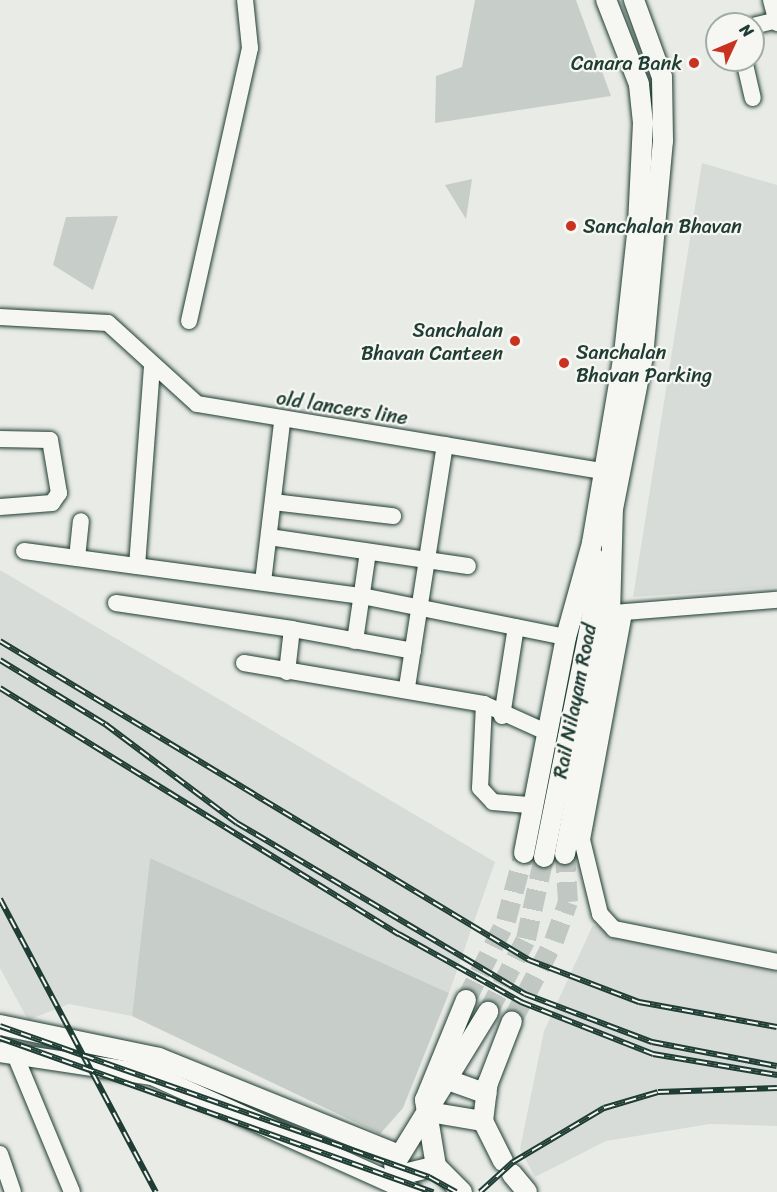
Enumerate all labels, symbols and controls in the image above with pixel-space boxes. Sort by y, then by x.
north arrow [705,12,765,72]
text: N [733,16,761,45]
place label: Canara Bank [571,51,682,75]
marker: Canara Bank [687,56,701,70]
place label: Sanchalan Bhavan [583,214,742,238]
marker: Sanchalan Bhavan [564,219,578,233]
place label: Sanchalan Bhavan Canteen [362,318,503,365]
marker: Sanchalan Bhavan Canteen [508,334,522,348]
place label: Sanchalan Bhavan Parking [576,340,712,387]
marker: Sanchalan Bhavan Parking [557,356,571,370]
street label: old lancers line [274,386,410,430]
street label: Rail Nilayam Road [548,621,602,781]

